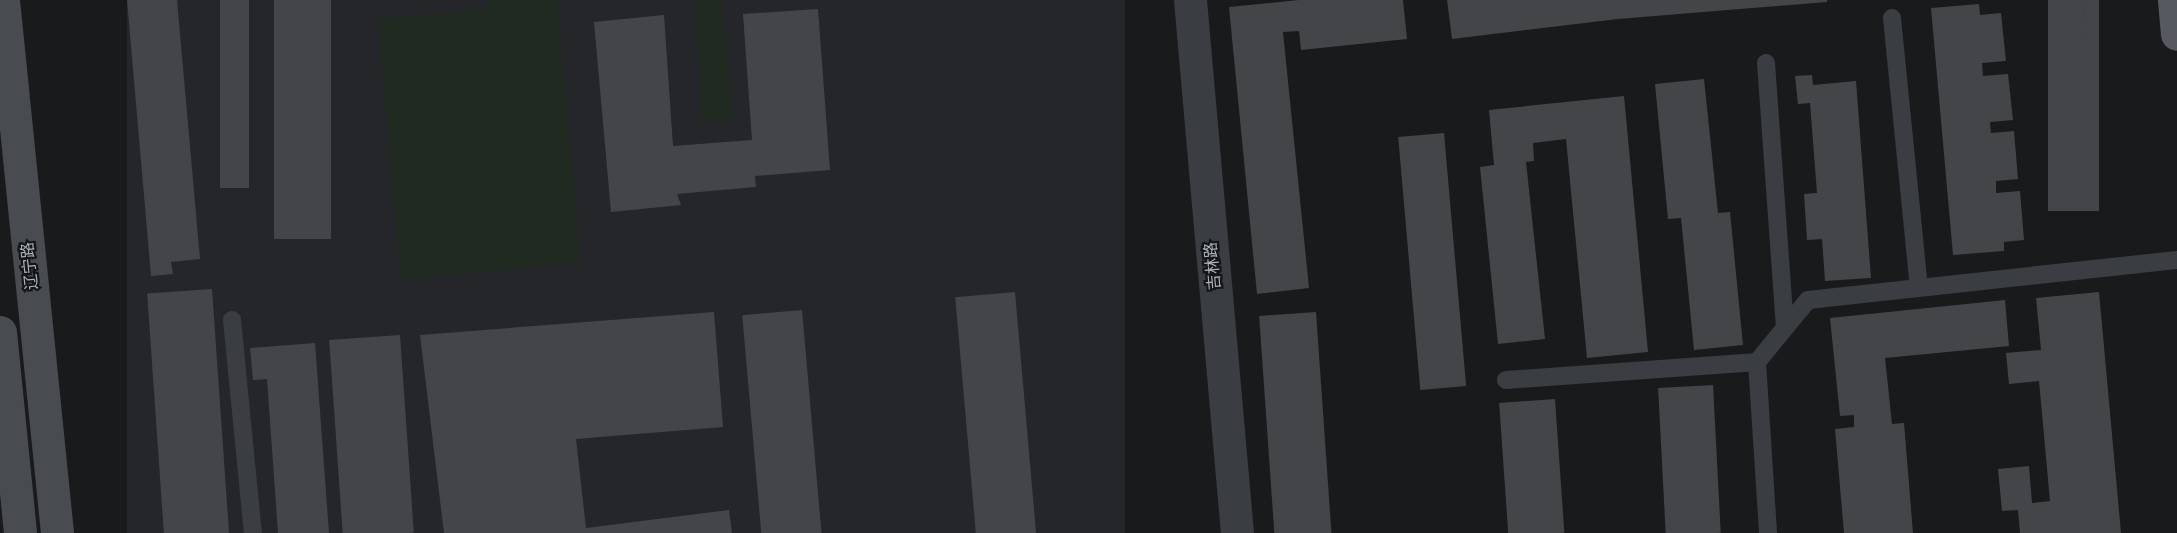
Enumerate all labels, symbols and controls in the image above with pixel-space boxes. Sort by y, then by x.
street label: 辽宁路 [18,241,42,291]
street label: 吉林路 [1201,241,1225,291]

